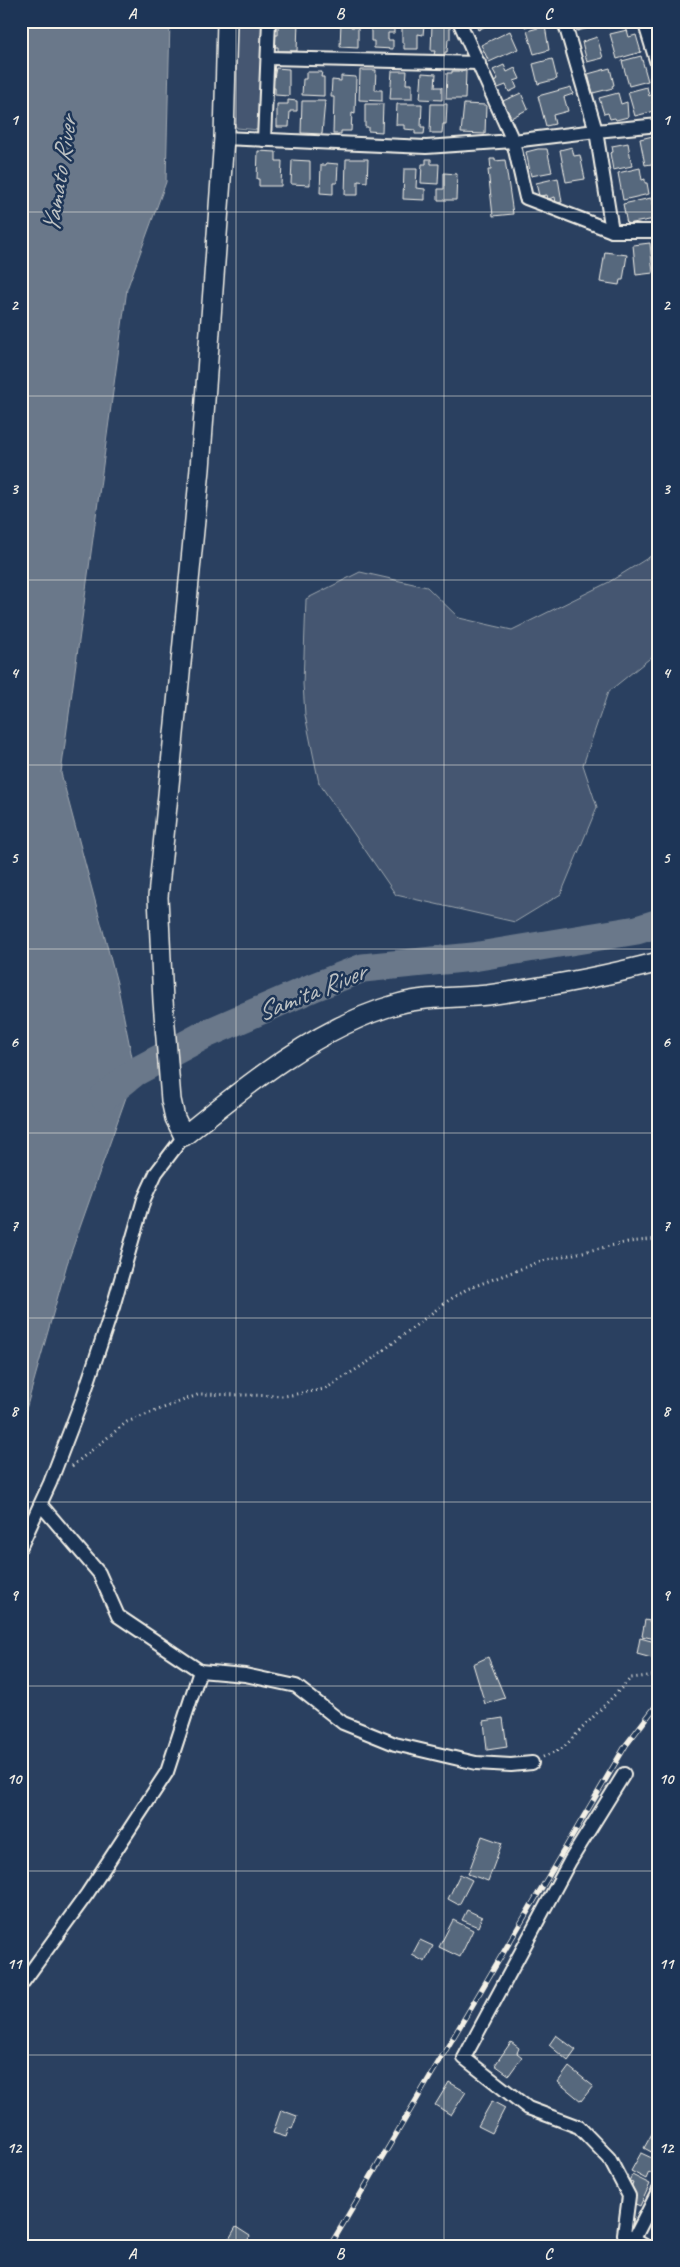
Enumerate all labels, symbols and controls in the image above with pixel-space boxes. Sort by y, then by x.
text: A [128,4,138,24]
text: B [336,4,346,24]
text: C [544,4,554,24]
text: 1 [10,110,19,130]
water label: Yamato River [34,110,85,235]
text: 1 [662,110,671,130]
text: 2 [10,295,19,315]
text: 2 [662,295,671,315]
text: 3 [10,479,19,499]
text: 3 [662,479,671,499]
text: 4 [10,663,19,683]
text: 4 [662,663,671,683]
text: 5 [11,848,20,868]
text: 5 [663,848,672,868]
water label: Samita River [252,954,374,1029]
text: 6 [10,1032,19,1052]
text: 6 [662,1032,671,1052]
text: 7 [10,1216,19,1236]
text: 7 [662,1216,671,1236]
text: 8 [10,1401,19,1421]
text: 8 [662,1401,671,1421]
text: 9 [10,1585,19,1605]
text: 9 [662,1585,671,1605]
text: 10 [7,1769,23,1789]
text: 10 [659,1769,675,1789]
text: 11 [7,1954,23,1974]
text: 11 [659,1954,675,1974]
text: 12 [7,2138,23,2158]
text: 12 [659,2138,675,2158]
text: A [128,2244,138,2264]
text: B [336,2244,346,2264]
text: C [544,2244,554,2264]

